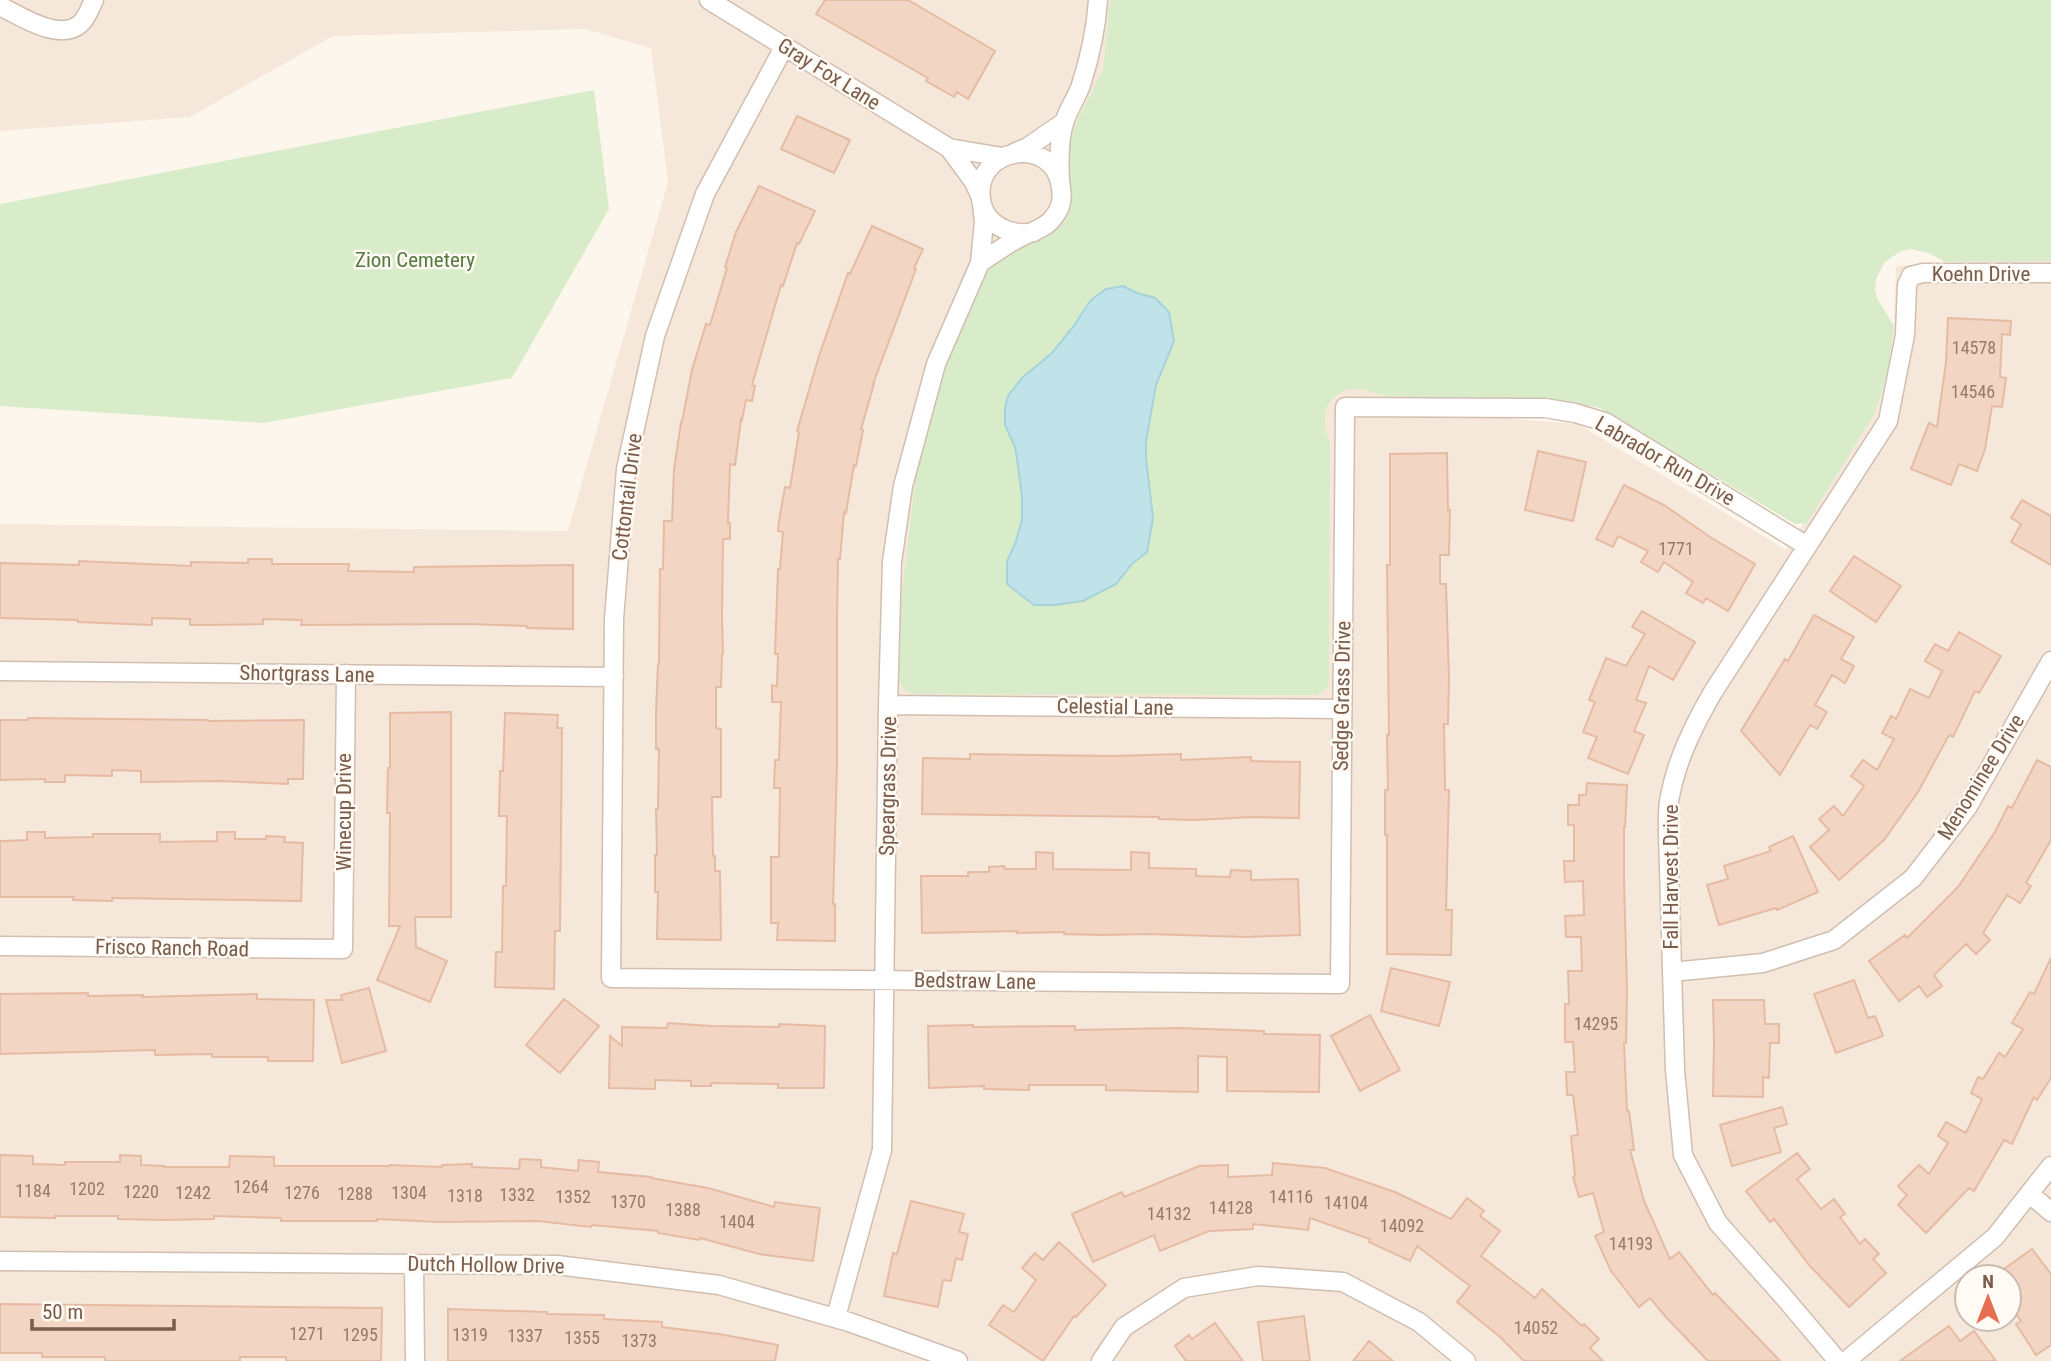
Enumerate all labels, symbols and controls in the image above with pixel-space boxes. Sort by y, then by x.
street label: Gray Fox Lane [773,33,885,115]
park label: Zion Cemetery [355,248,475,272]
street label: Koehn Drive [1932,262,2030,286]
house number: 14578 [1952,337,1996,358]
house number: 14546 [1951,381,1995,402]
street label: Labrador Run Drive [1591,411,1739,511]
street label: Cottontail Drive [607,432,647,562]
house number: 1771 [1658,538,1694,559]
street label: Sedge Grass Drive [1329,620,1355,771]
street label: Shortgrass Lane [239,661,375,687]
street label: Celestial Lane [1056,694,1174,720]
street label: Menominee Drive [1933,710,2029,844]
street label: Speargrass Drive [875,716,901,856]
street label: Winecup Drive [332,753,356,871]
street label: Fall Harvest Drive [1659,804,1683,950]
street label: Frisco Ranch Road [95,935,249,961]
street label: Bedstraw Lane [914,968,1036,994]
house number: 14295 [1574,1013,1618,1034]
house number: 1264 [233,1176,269,1197]
house number: 1202 [69,1178,105,1199]
house number: 1184 [15,1180,51,1201]
house number: 1220 [123,1181,159,1202]
house number: 1242 [175,1182,211,1203]
house number: 1276 [284,1182,320,1203]
house number: 1304 [391,1182,427,1203]
house number: 1288 [337,1183,373,1204]
house number: 1332 [499,1184,535,1205]
house number: 1318 [447,1185,483,1206]
house number: 1352 [555,1186,591,1207]
house number: 14116 [1269,1186,1313,1207]
house number: 1370 [610,1191,646,1212]
house number: 14104 [1324,1192,1368,1213]
house number: 14128 [1209,1197,1253,1218]
house number: 1388 [665,1199,701,1220]
house number: 14132 [1147,1203,1191,1224]
house number: 1404 [719,1211,755,1232]
house number: 14092 [1380,1215,1424,1236]
house number: 14193 [1609,1233,1653,1254]
street label: Dutch Hollow Drive [407,1252,565,1278]
north arrow [1953,1263,2023,1333]
text: N [1982,1270,1994,1293]
scale bar [32,1288,173,1332]
text: 50 m [42,1300,83,1324]
house number: 14052 [1514,1317,1558,1338]
house number: 1271 [289,1323,325,1344]
house number: 1295 [342,1324,378,1345]
house number: 1319 [452,1324,488,1345]
house number: 1337 [507,1325,543,1346]
house number: 1355 [564,1327,600,1348]
house number: 1373 [621,1330,657,1351]

